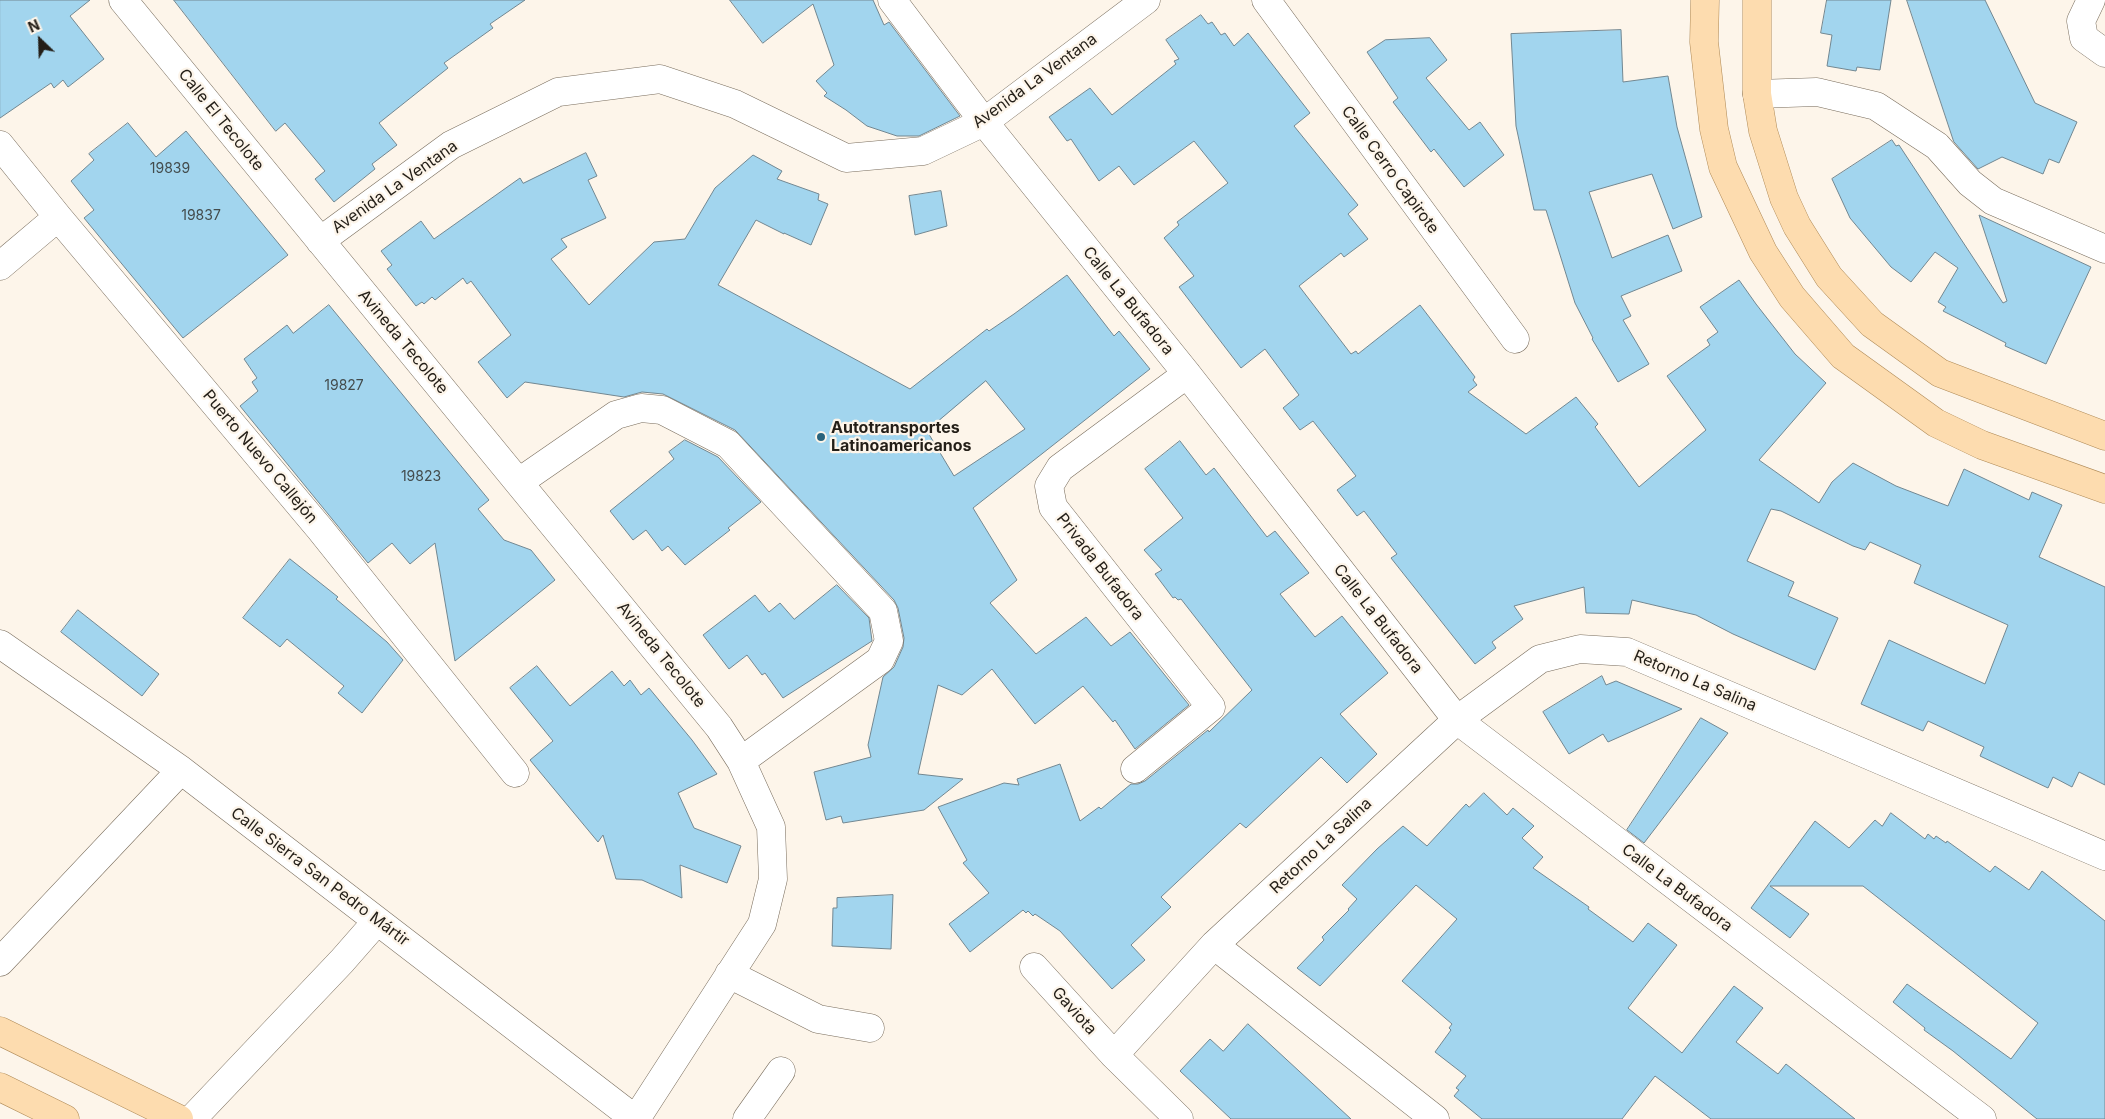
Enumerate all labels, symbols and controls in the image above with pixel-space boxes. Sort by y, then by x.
north arrow [15,15,65,65]
text: N [25,16,42,36]
street label: Avenida La Ventana [969,29,1101,133]
street label: Calle El Tecolote [174,65,268,175]
street label: Calle Cerro Capirote [1337,102,1443,238]
street label: Avenida La Ventana [329,136,461,238]
house number: 19839 [150,161,190,177]
house number: 19837 [181,208,221,224]
street label: Calle La Bufadora [1078,243,1178,359]
street label: Avineda Tecolote [354,286,452,398]
house number: 19827 [324,378,364,394]
street label: Puerto Nuevo Callejón [199,386,321,528]
place label: Autotransportes Latinoamericanos [831,418,971,456]
marker: Autotransportes Latinoamericanos [815,431,827,443]
house number: 19823 [401,469,441,485]
street label: Privada Bufadora [1052,510,1148,624]
street label: Calle La Bufadora [1329,560,1427,678]
street label: Avineda Tecolote [613,598,709,712]
street label: Retorno La Salina [1631,646,1759,716]
street label: Retorno La Salina [1266,794,1376,898]
street label: Calle Sierra San Pedro Mártir [227,804,413,950]
street label: Calle La Bufadora [1618,840,1736,936]
street label: Gaviota [1048,983,1100,1039]

